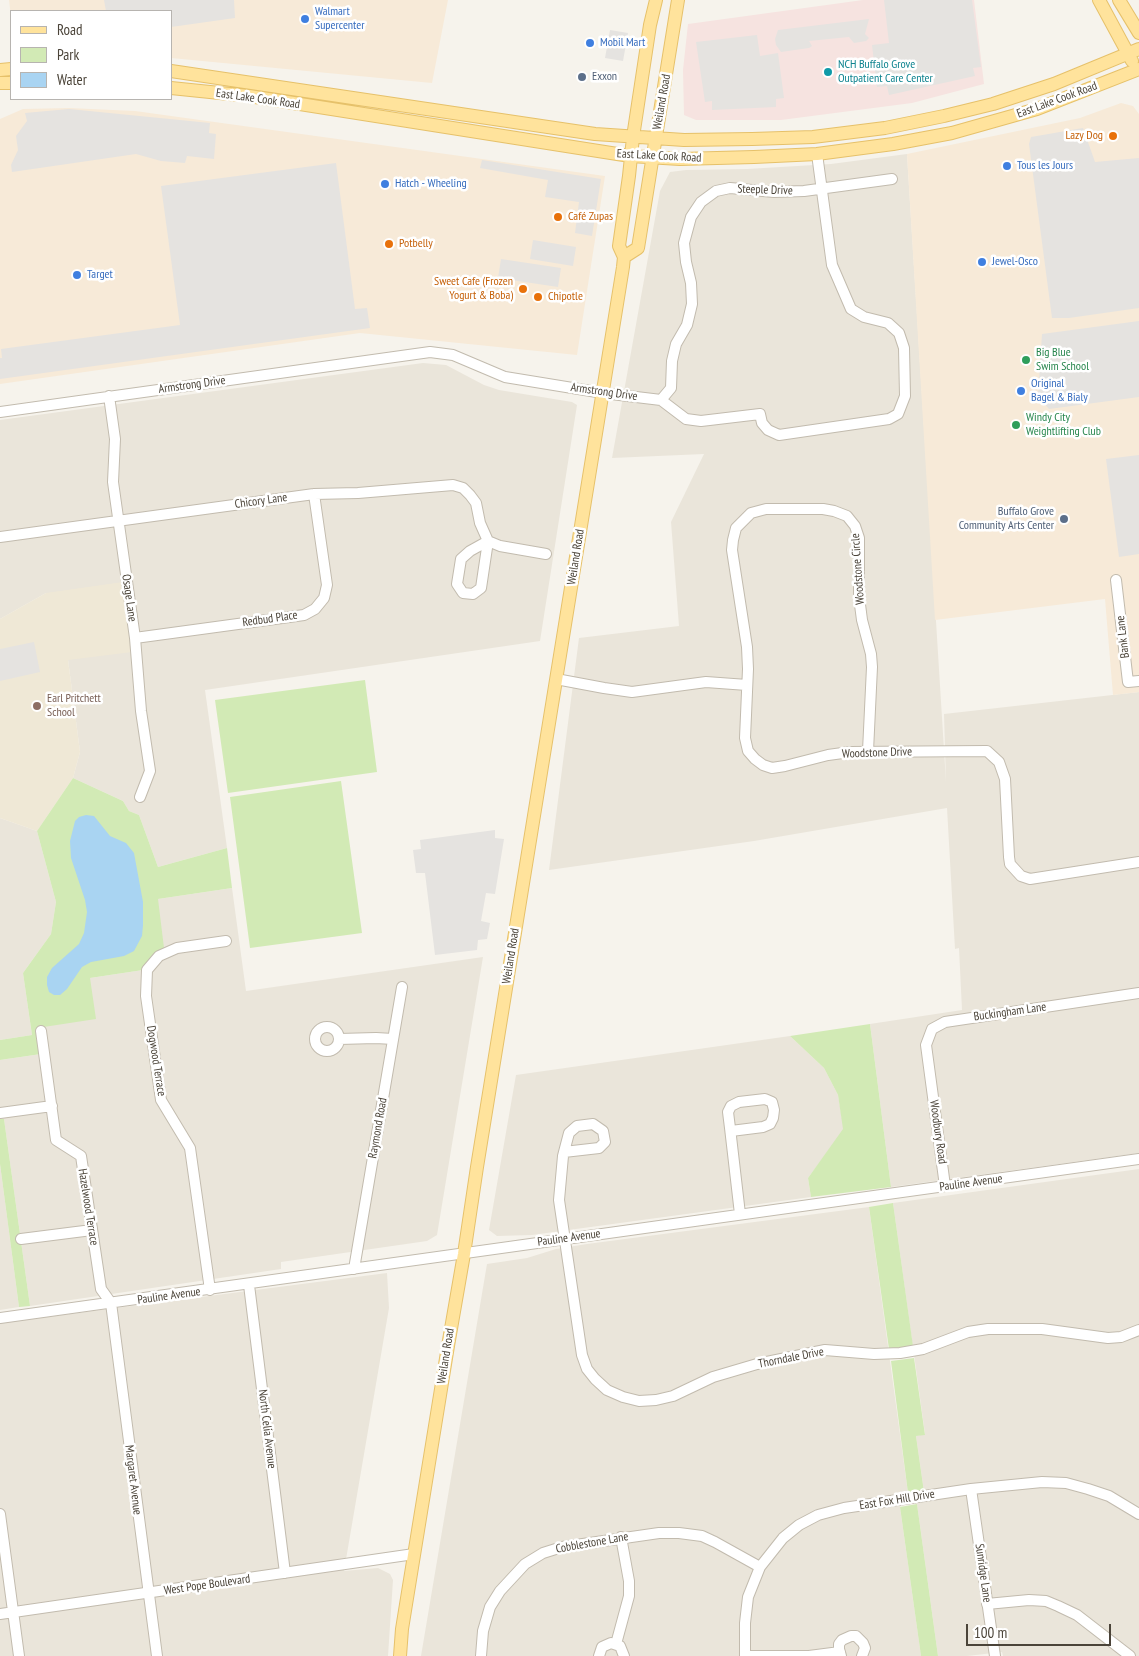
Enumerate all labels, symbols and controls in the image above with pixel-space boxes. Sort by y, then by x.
place label: Walmart Supercenter [315,5,365,33]
legend [10,10,172,100]
marker: Walmart Supercenter [299,13,311,25]
text: Road [57,20,83,39]
place label: Mobil Mart [600,36,645,50]
marker: Mobil Mart [584,37,596,49]
text: Park [57,45,79,64]
place label: NCH Buffalo Grove Outpatient Care Center [838,58,933,86]
marker: NCH Buffalo Grove Outpatient Care Center [822,66,834,78]
text: Water [57,70,87,89]
place label: Exxon [592,70,617,84]
marker: Exxon [576,71,588,83]
street label: Weiland Road [650,73,674,131]
street label: East Lake Cook Road [1015,79,1099,121]
street label: East Lake Cook Road [215,86,301,112]
place label: Lazy Dog [1065,129,1103,143]
marker: Lazy Dog [1107,130,1119,142]
street label: East Lake Cook Road [616,147,702,165]
place label: Tous les Jours [1017,159,1073,173]
marker: Tous les Jours [1001,160,1013,172]
place label: Hatch - Wheeling [395,177,467,191]
marker: Hatch - Wheeling [379,178,391,190]
street label: Steeple Drive [737,182,793,198]
place label: Café Zupas [568,210,613,224]
marker: Café Zupas [552,211,564,223]
place label: Potbelly [399,237,433,251]
marker: Potbelly [383,238,395,250]
place label: Jewel-Osco [992,255,1038,269]
marker: Jewel-Osco [976,256,988,268]
place label: Target [87,268,113,282]
marker: Target [71,269,83,281]
place label: Sweet Cafe (Frozen Yogurt & Boba) [434,275,513,303]
marker: Sweet Cafe (Frozen Yogurt & Boba) [517,283,529,295]
place label: Chipotle [548,290,583,304]
marker: Chipotle [532,291,544,303]
place label: Big Blue Swim School [1036,346,1089,374]
marker: Big Blue Swim School [1020,354,1032,366]
street label: Armstrong Drive [158,373,226,397]
place label: Original Bagel & Bialy [1031,377,1088,405]
street label: Armstrong Drive [570,380,638,404]
marker: Original Bagel & Bialy [1015,385,1027,397]
place label: Windy City Weightlifting Club [1026,411,1101,439]
marker: Windy City Weightlifting Club [1010,419,1022,431]
street label: Chicory Lane [234,490,288,512]
place label: Buffalo Grove Community Arts Center [959,505,1054,533]
marker: Buffalo Grove Community Arts Center [1058,513,1070,525]
street label: Weiland Road [564,528,588,586]
street label: Woodstone Circle [848,533,868,605]
street label: Osage Lane [119,573,139,623]
street label: Redbud Place [241,608,299,630]
street label: Bank Lane [1113,615,1133,659]
place label: Earl Pritchett School [47,692,101,720]
marker: Earl Pritchett School [31,700,43,712]
street label: Woodstone Drive [842,745,912,761]
street label: Weiland Road [499,927,523,985]
street label: Buckingham Lane [973,1000,1047,1024]
street label: Dogwood Terrace [143,1025,169,1097]
street label: Raymond Road [366,1096,390,1160]
street label: Woodbury Road [926,1099,950,1165]
street label: Hazelwood Terrace [75,1167,101,1247]
street label: Pauline Avenue [939,1171,1003,1195]
street label: Pauline Avenue [537,1226,601,1250]
street label: Pauline Avenue [137,1284,201,1308]
street label: Weiland Road [434,1327,458,1385]
street label: Thorndale Drive [757,1345,825,1371]
street label: North Celia Avenue [255,1389,279,1469]
street label: Margaret Avenue [122,1444,144,1516]
street label: East Fox Hill Drive [858,1487,936,1513]
street label: Cobblestone Lane [555,1530,629,1556]
street label: Sunridge Lane [972,1543,994,1603]
street label: West Pope Boulevard [163,1572,251,1598]
scale bar [969,1614,1114,1646]
text: 100 m [974,1623,1007,1642]

